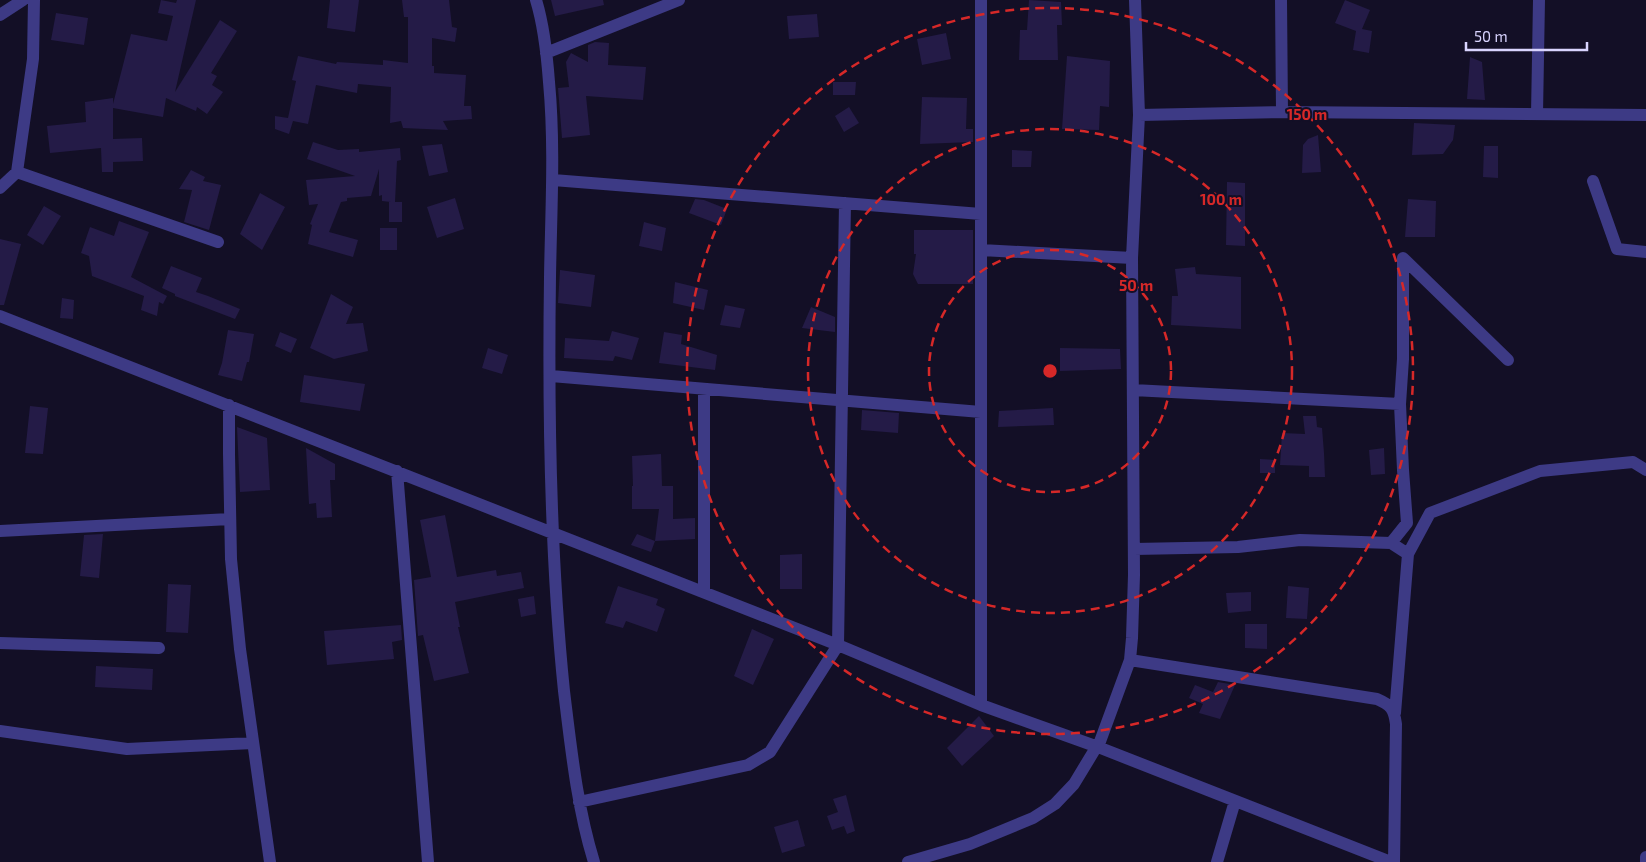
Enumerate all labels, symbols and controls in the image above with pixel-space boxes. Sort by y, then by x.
scale bar [1466,20,1587,52]
text: 50 m [1474,27,1508,45]
text: 150 m [1287,105,1327,123]
text: 100 m [1200,190,1242,208]
text: 50 m [1119,276,1153,294]
centre of rings [1041,362,1059,380]

